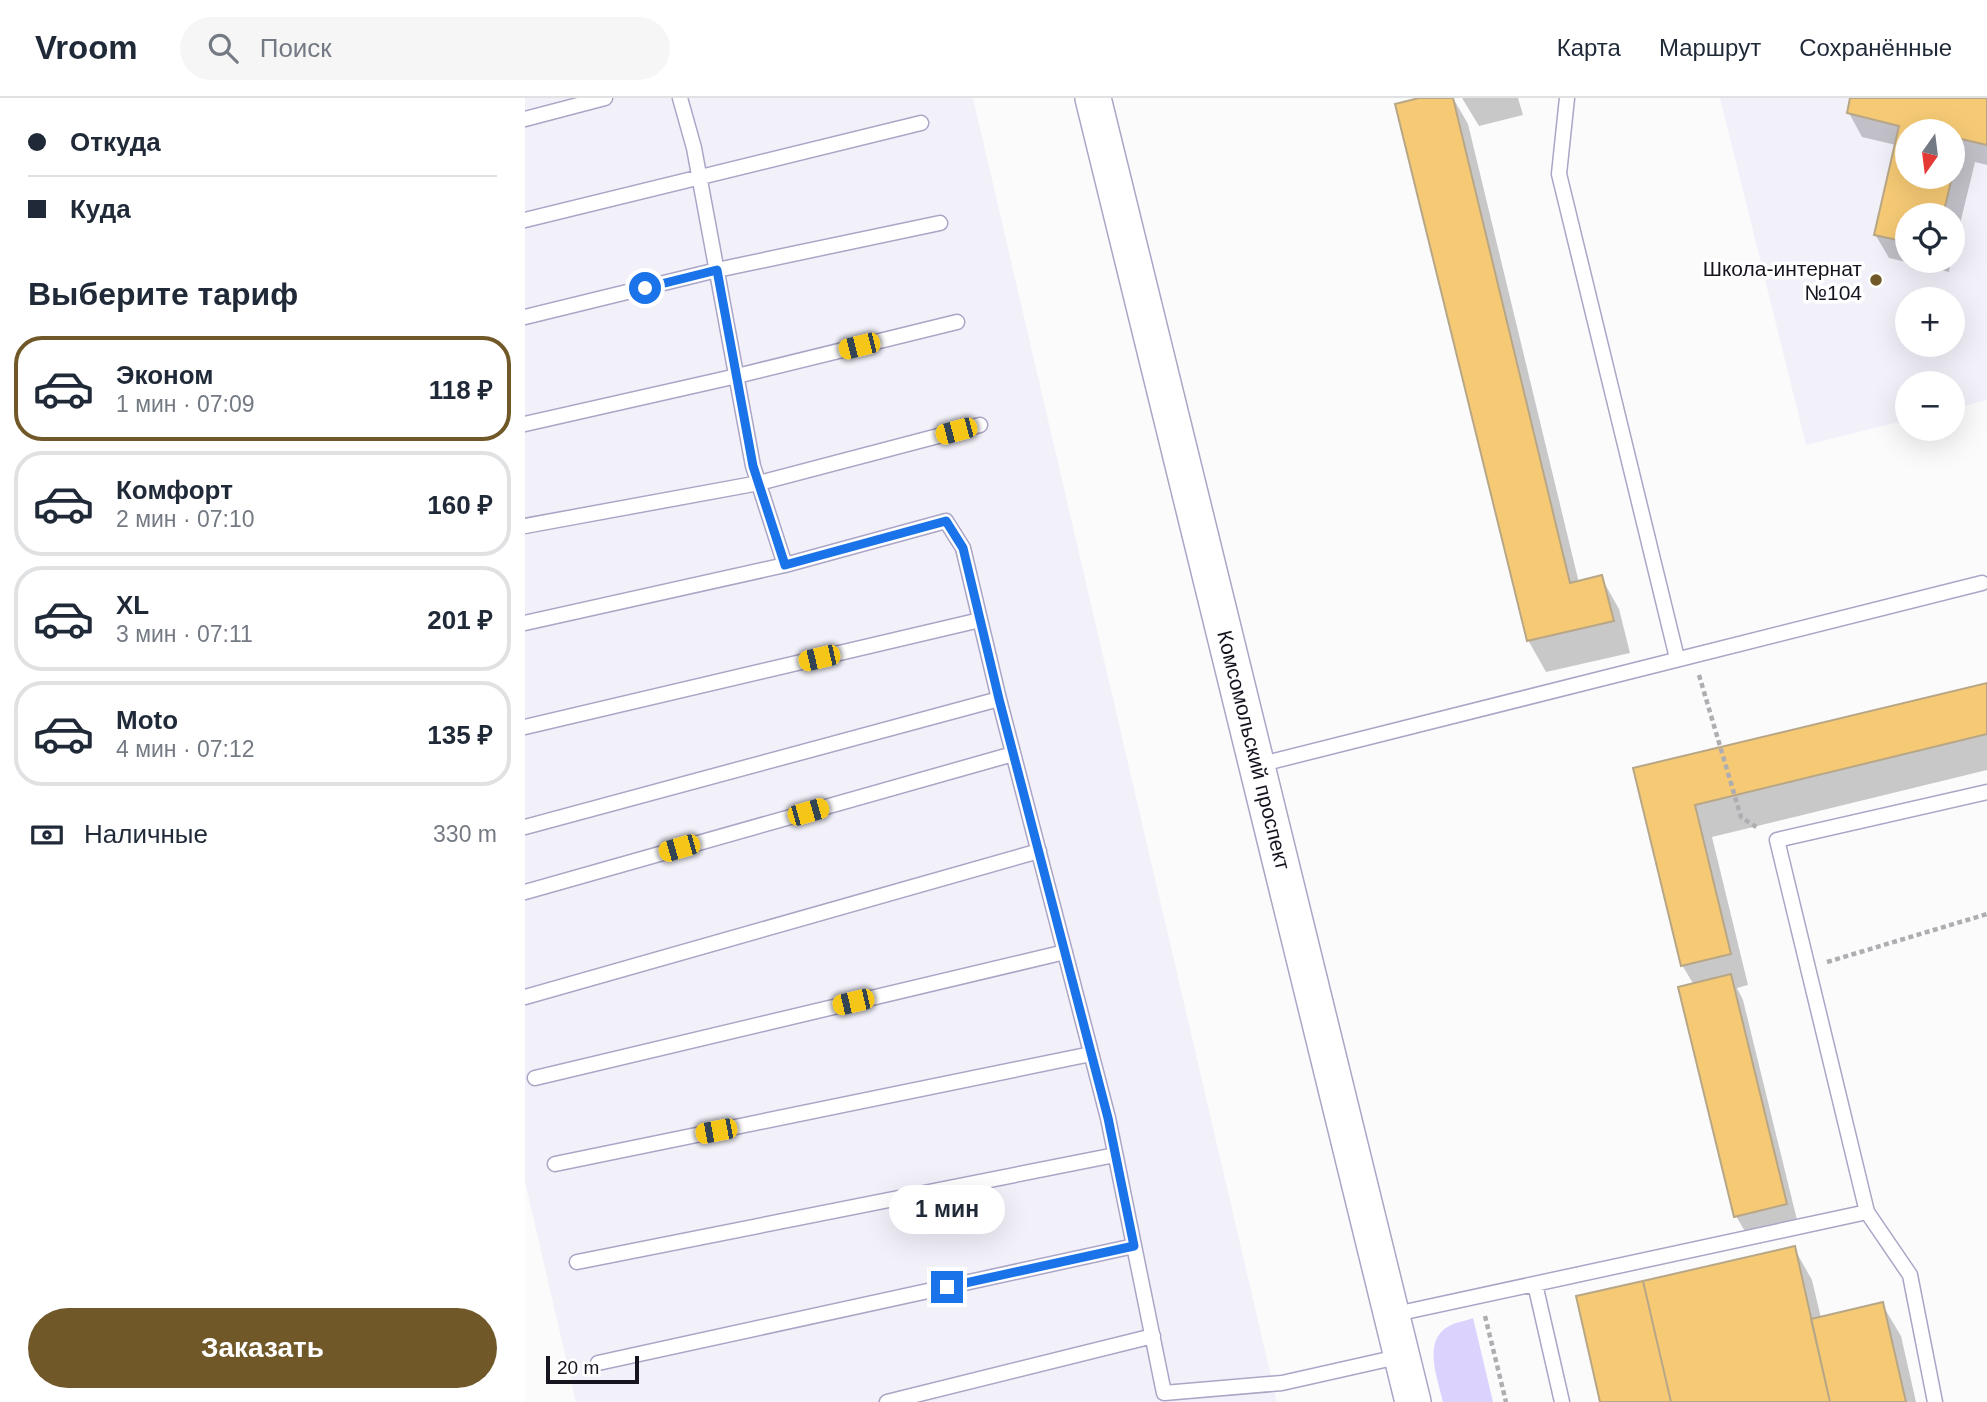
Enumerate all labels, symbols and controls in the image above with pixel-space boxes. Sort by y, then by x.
search box [180,17,670,80]
text: Vroom [35,29,138,66]
icon: search [204,29,242,67]
text: Поиск [260,33,332,63]
text: Карта [1557,34,1621,61]
text: Маршрут [1659,34,1761,61]
text: Сохранённые [1799,34,1952,61]
north arrow [1895,119,1965,189]
map controls [1895,119,1965,441]
text: Откуда [70,127,161,157]
text: Куда [70,194,131,224]
button: locate [1895,203,1965,273]
place label: Школа-интернат №104 [1703,257,1862,304]
route start [629,272,661,304]
marker: Школа-интернат №104 [1868,272,1884,288]
text: Выберите тариф [28,276,298,312]
button: + [1895,287,1965,357]
car [837,331,882,361]
icon: car [32,357,95,420]
text: Эконом [116,360,214,390]
button: − [1895,371,1965,441]
text: 118 ₽ [429,375,493,405]
text: 1 мин · 07:09 [116,391,255,417]
car [933,415,980,447]
icon: car [32,472,95,535]
text: Комфорт [116,475,233,505]
text: 160 ₽ [427,490,493,520]
text: 2 мин · 07:10 [116,506,255,532]
icon: car [32,587,95,650]
text: XL [116,590,149,620]
text: 201 ₽ [427,605,493,635]
text: 3 мин · 07:11 [116,621,253,647]
street label: Комсомольский проспект [1213,628,1295,872]
car [797,643,842,673]
icon: car [32,702,95,765]
text: Moto [116,705,178,735]
text: 135 ₽ [427,720,493,750]
text: 4 мин · 07:12 [116,736,255,762]
car [785,796,832,828]
icon: cash [28,816,66,854]
text: Наличные [84,819,208,849]
text: 330 m [433,821,497,847]
car [656,832,703,864]
car [831,987,876,1017]
car [694,1117,739,1145]
callout: 1 мин [889,1186,1005,1234]
text: 1 мин [915,1196,979,1222]
route end [931,1271,963,1303]
button: Заказать [28,1308,497,1388]
scale bar [546,1353,639,1385]
text: 20 m [557,1357,599,1378]

